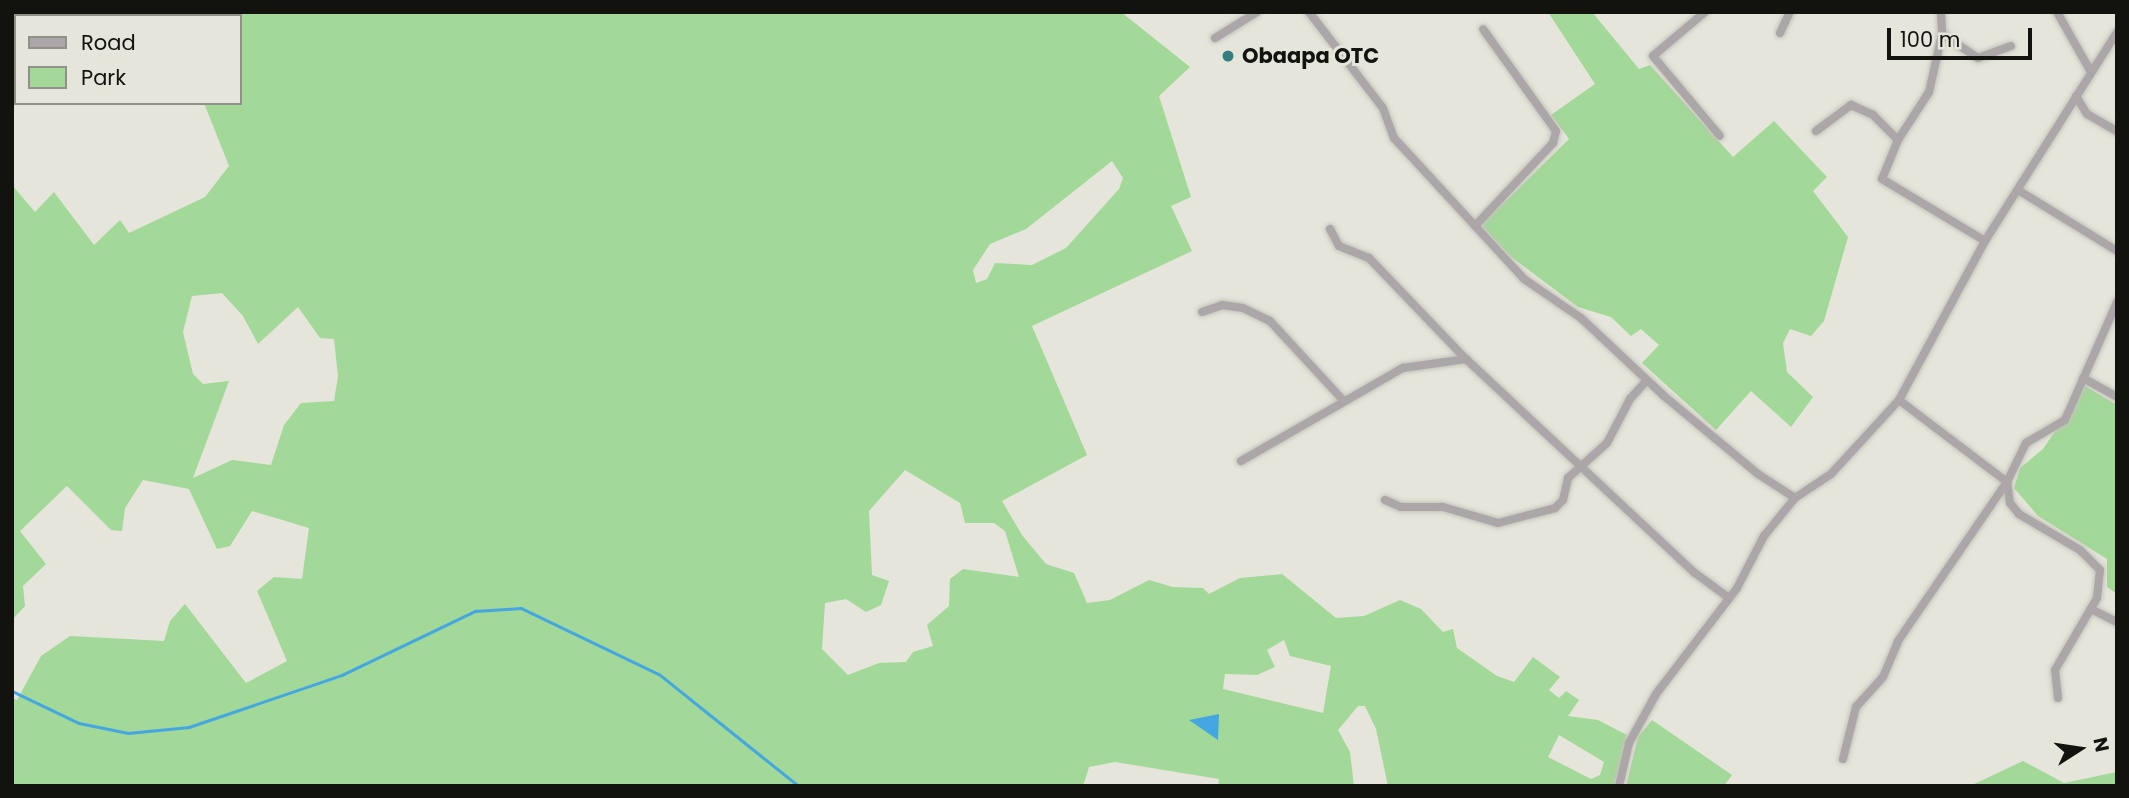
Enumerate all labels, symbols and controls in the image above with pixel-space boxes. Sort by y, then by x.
legend [14,14,242,105]
scale bar [1891,14,2036,58]
text: 100 m [1900,25,1960,54]
text: Road [81,28,136,57]
place label: Obaapa OTC [1242,43,1379,69]
marker: Obaapa OTC [1220,48,1236,64]
text: Park [81,63,126,92]
north arrow [2045,714,2115,784]
text: N [2086,735,2116,754]

